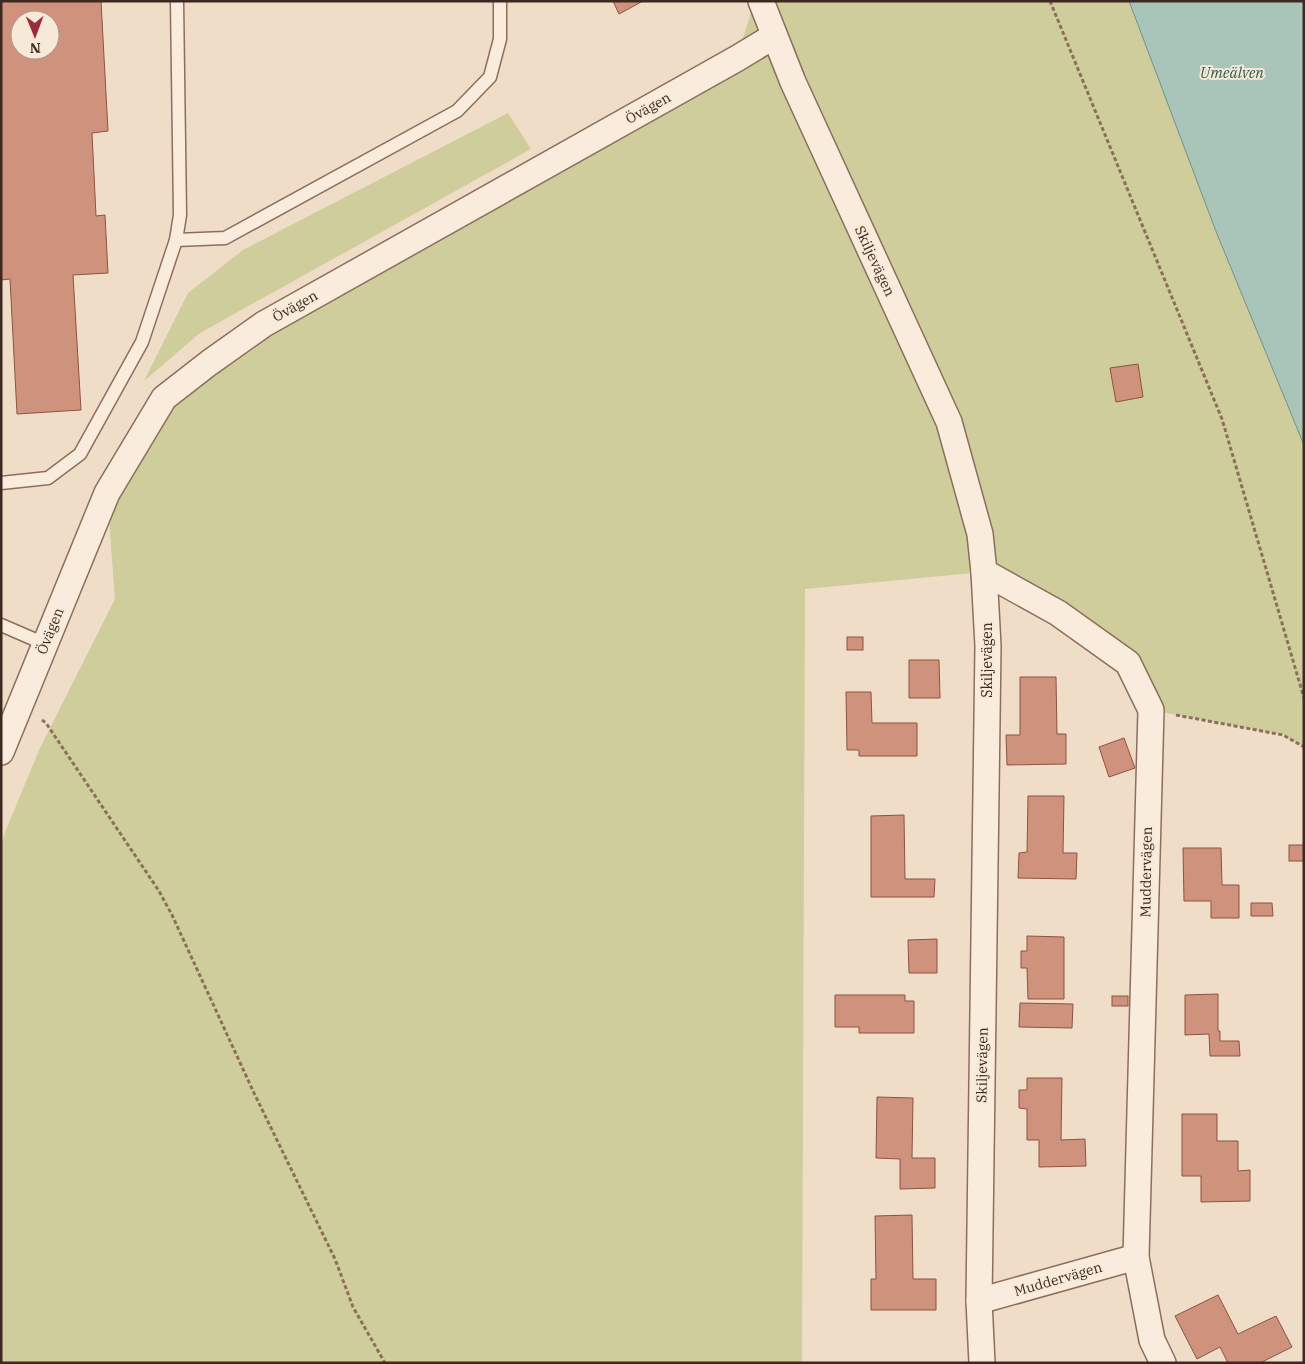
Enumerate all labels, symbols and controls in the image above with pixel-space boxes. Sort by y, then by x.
north arrow [10,10,60,60]
text: N [30,39,41,57]
water label: Umeälven [1200,63,1264,82]
street label: Övägen [622,88,674,128]
street label: Skiljevägen [851,223,899,299]
street label: Övägen [269,286,321,326]
street label: Övägen [32,605,68,657]
street label: Skiljevägen [978,622,996,698]
street label: Muddervägen [1136,826,1156,918]
street label: Skiljevägen [972,1027,992,1103]
street label: Muddervägen [1012,1258,1104,1300]

